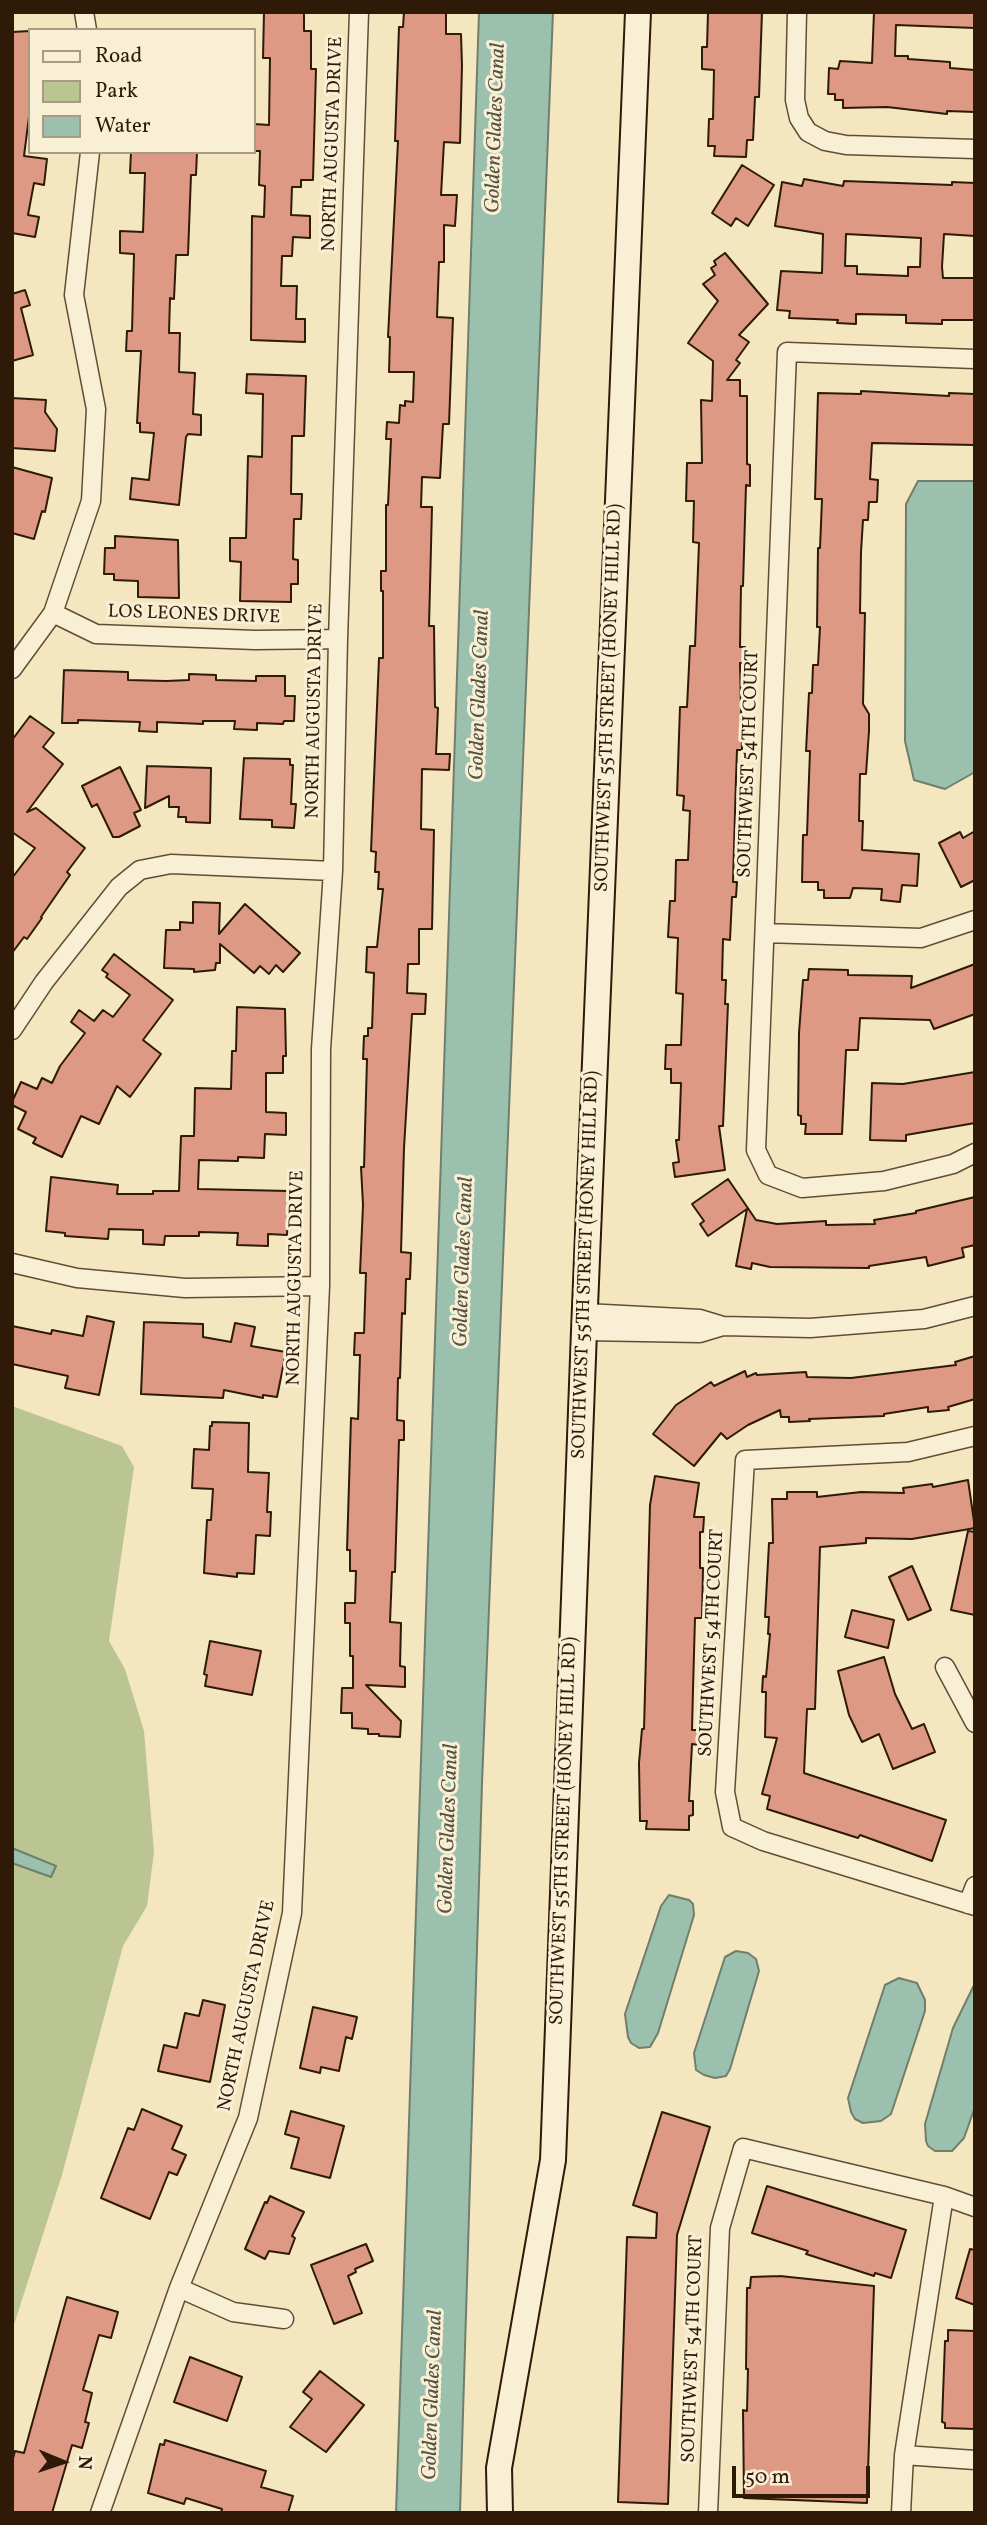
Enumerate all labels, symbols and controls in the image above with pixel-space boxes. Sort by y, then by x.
legend [28,28,256,154]
street label: NORTH AUGUSTA DRIVE [319,36,349,252]
text: Road [95,42,142,71]
water label: Golden Glades Canal [481,43,513,213]
text: Park [95,77,138,106]
text: Water [95,112,151,141]
street label: SOUTHWEST 55TH STREET (HONEY HILL RD) [592,503,628,893]
street label: LOS LEONES DRIVE [107,602,281,630]
street label: NORTH AUGUSTA DRIVE [303,603,329,819]
water label: Golden Glades Canal [465,610,497,780]
street label: SOUTHWEST 54TH COURT [735,650,765,878]
street label: SOUTHWEST 55TH STREET (HONEY HILL RD) [569,1070,605,1460]
street label: NORTH AUGUSTA DRIVE [284,1170,310,1386]
water label: Golden Glades Canal [449,1177,481,1347]
street label: SOUTHWEST 54TH COURT [696,1529,730,1757]
street label: SOUTHWEST 55TH STREET (HONEY HILL RD) [547,1636,583,2026]
water label: Golden Glades Canal [434,1744,466,1914]
street label: NORTH AUGUSTA DRIVE [214,1898,282,2114]
street label: SOUTHWEST 54TH COURT [679,2235,709,2463]
water label: Golden Glades Canal [418,2310,450,2480]
north arrow [28,2427,98,2497]
scale bar [735,2452,873,2496]
text: N [71,2455,97,2470]
text: 50 m [745,2463,790,2492]

